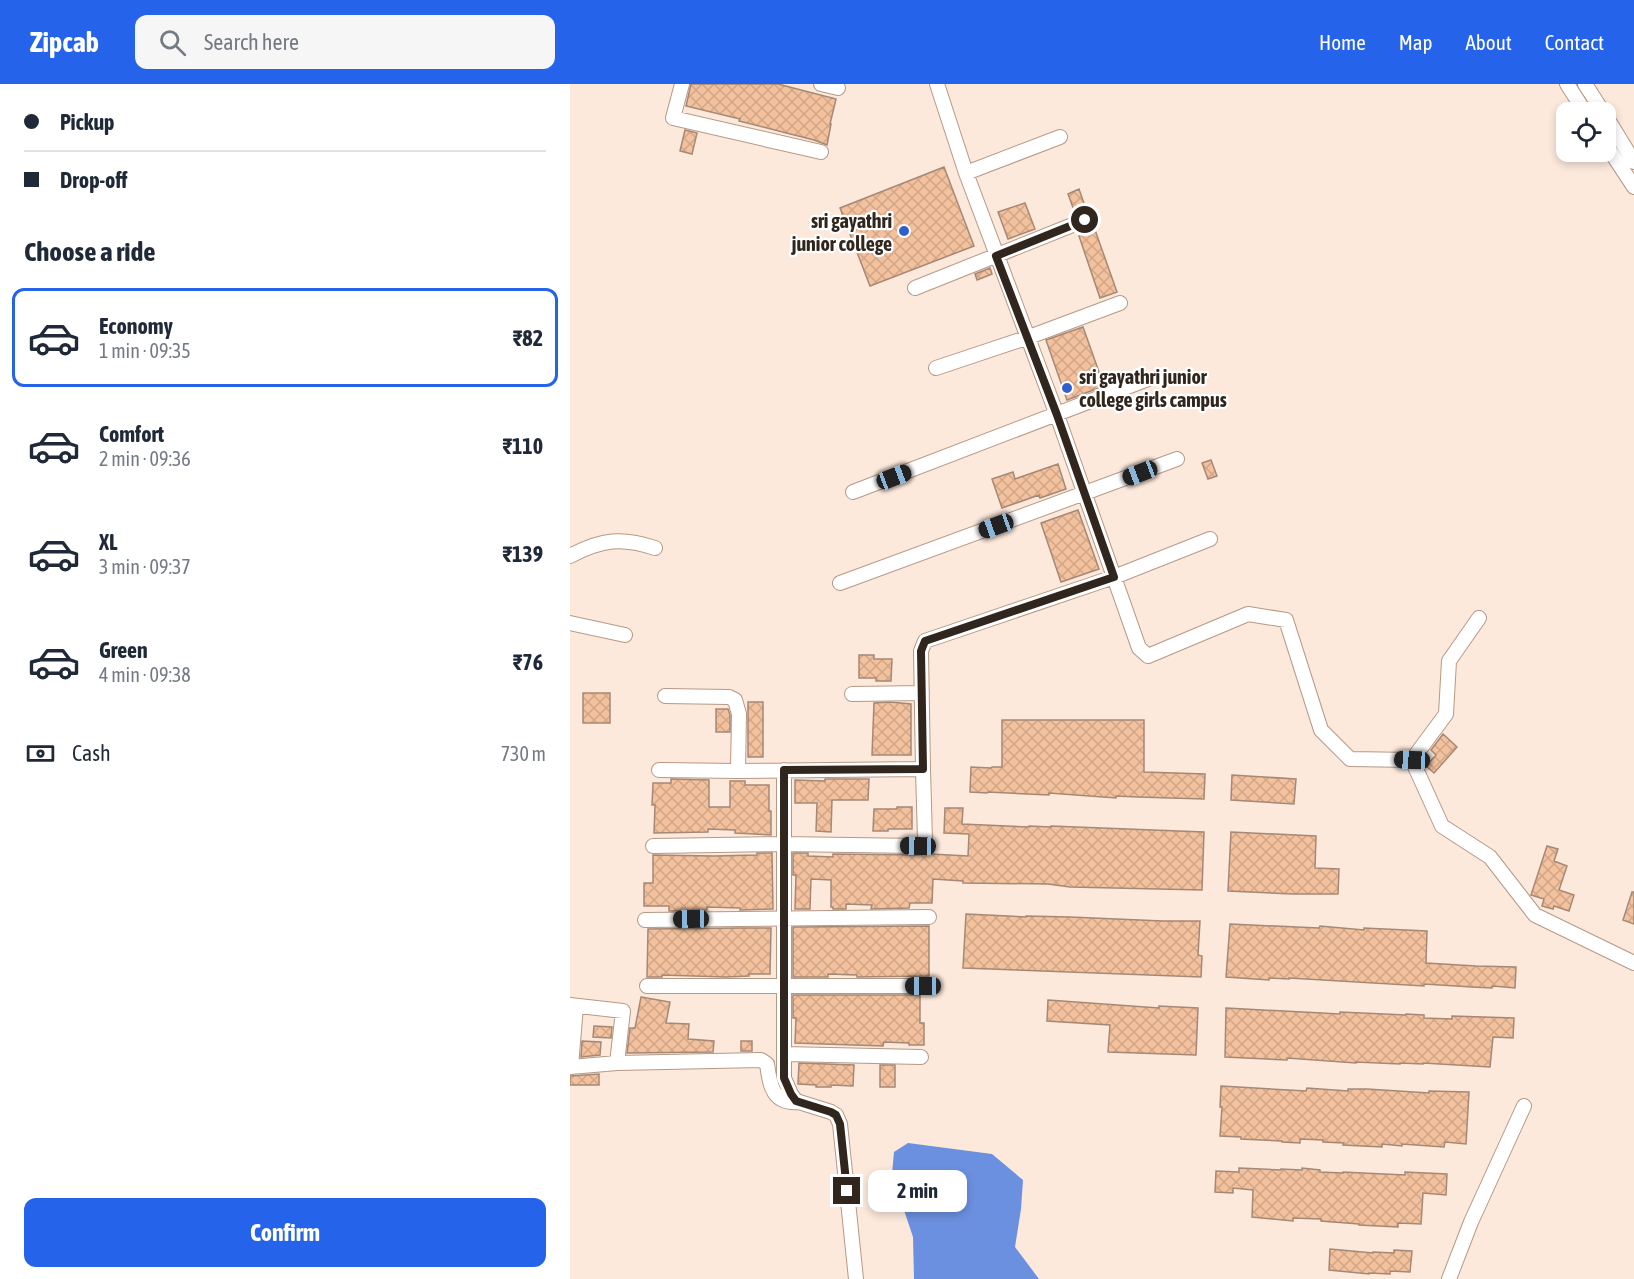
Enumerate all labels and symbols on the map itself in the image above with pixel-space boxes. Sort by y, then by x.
route start [1071,206,1098,233]
place label: sri gayathri junior college [791,209,892,255]
marker: sri gayathri junior college [897,224,911,238]
place label: sri gayathri junior college girls campus [1079,365,1227,411]
marker: sri gayathri junior college girls campus [1060,381,1074,395]
car [1120,458,1160,488]
car [874,462,914,492]
car [976,511,1016,541]
car [1394,750,1430,770]
car [900,837,936,855]
car [673,910,709,928]
car [905,977,941,995]
callout: 2 min [868,1170,967,1212]
route end [833,1177,860,1204]

